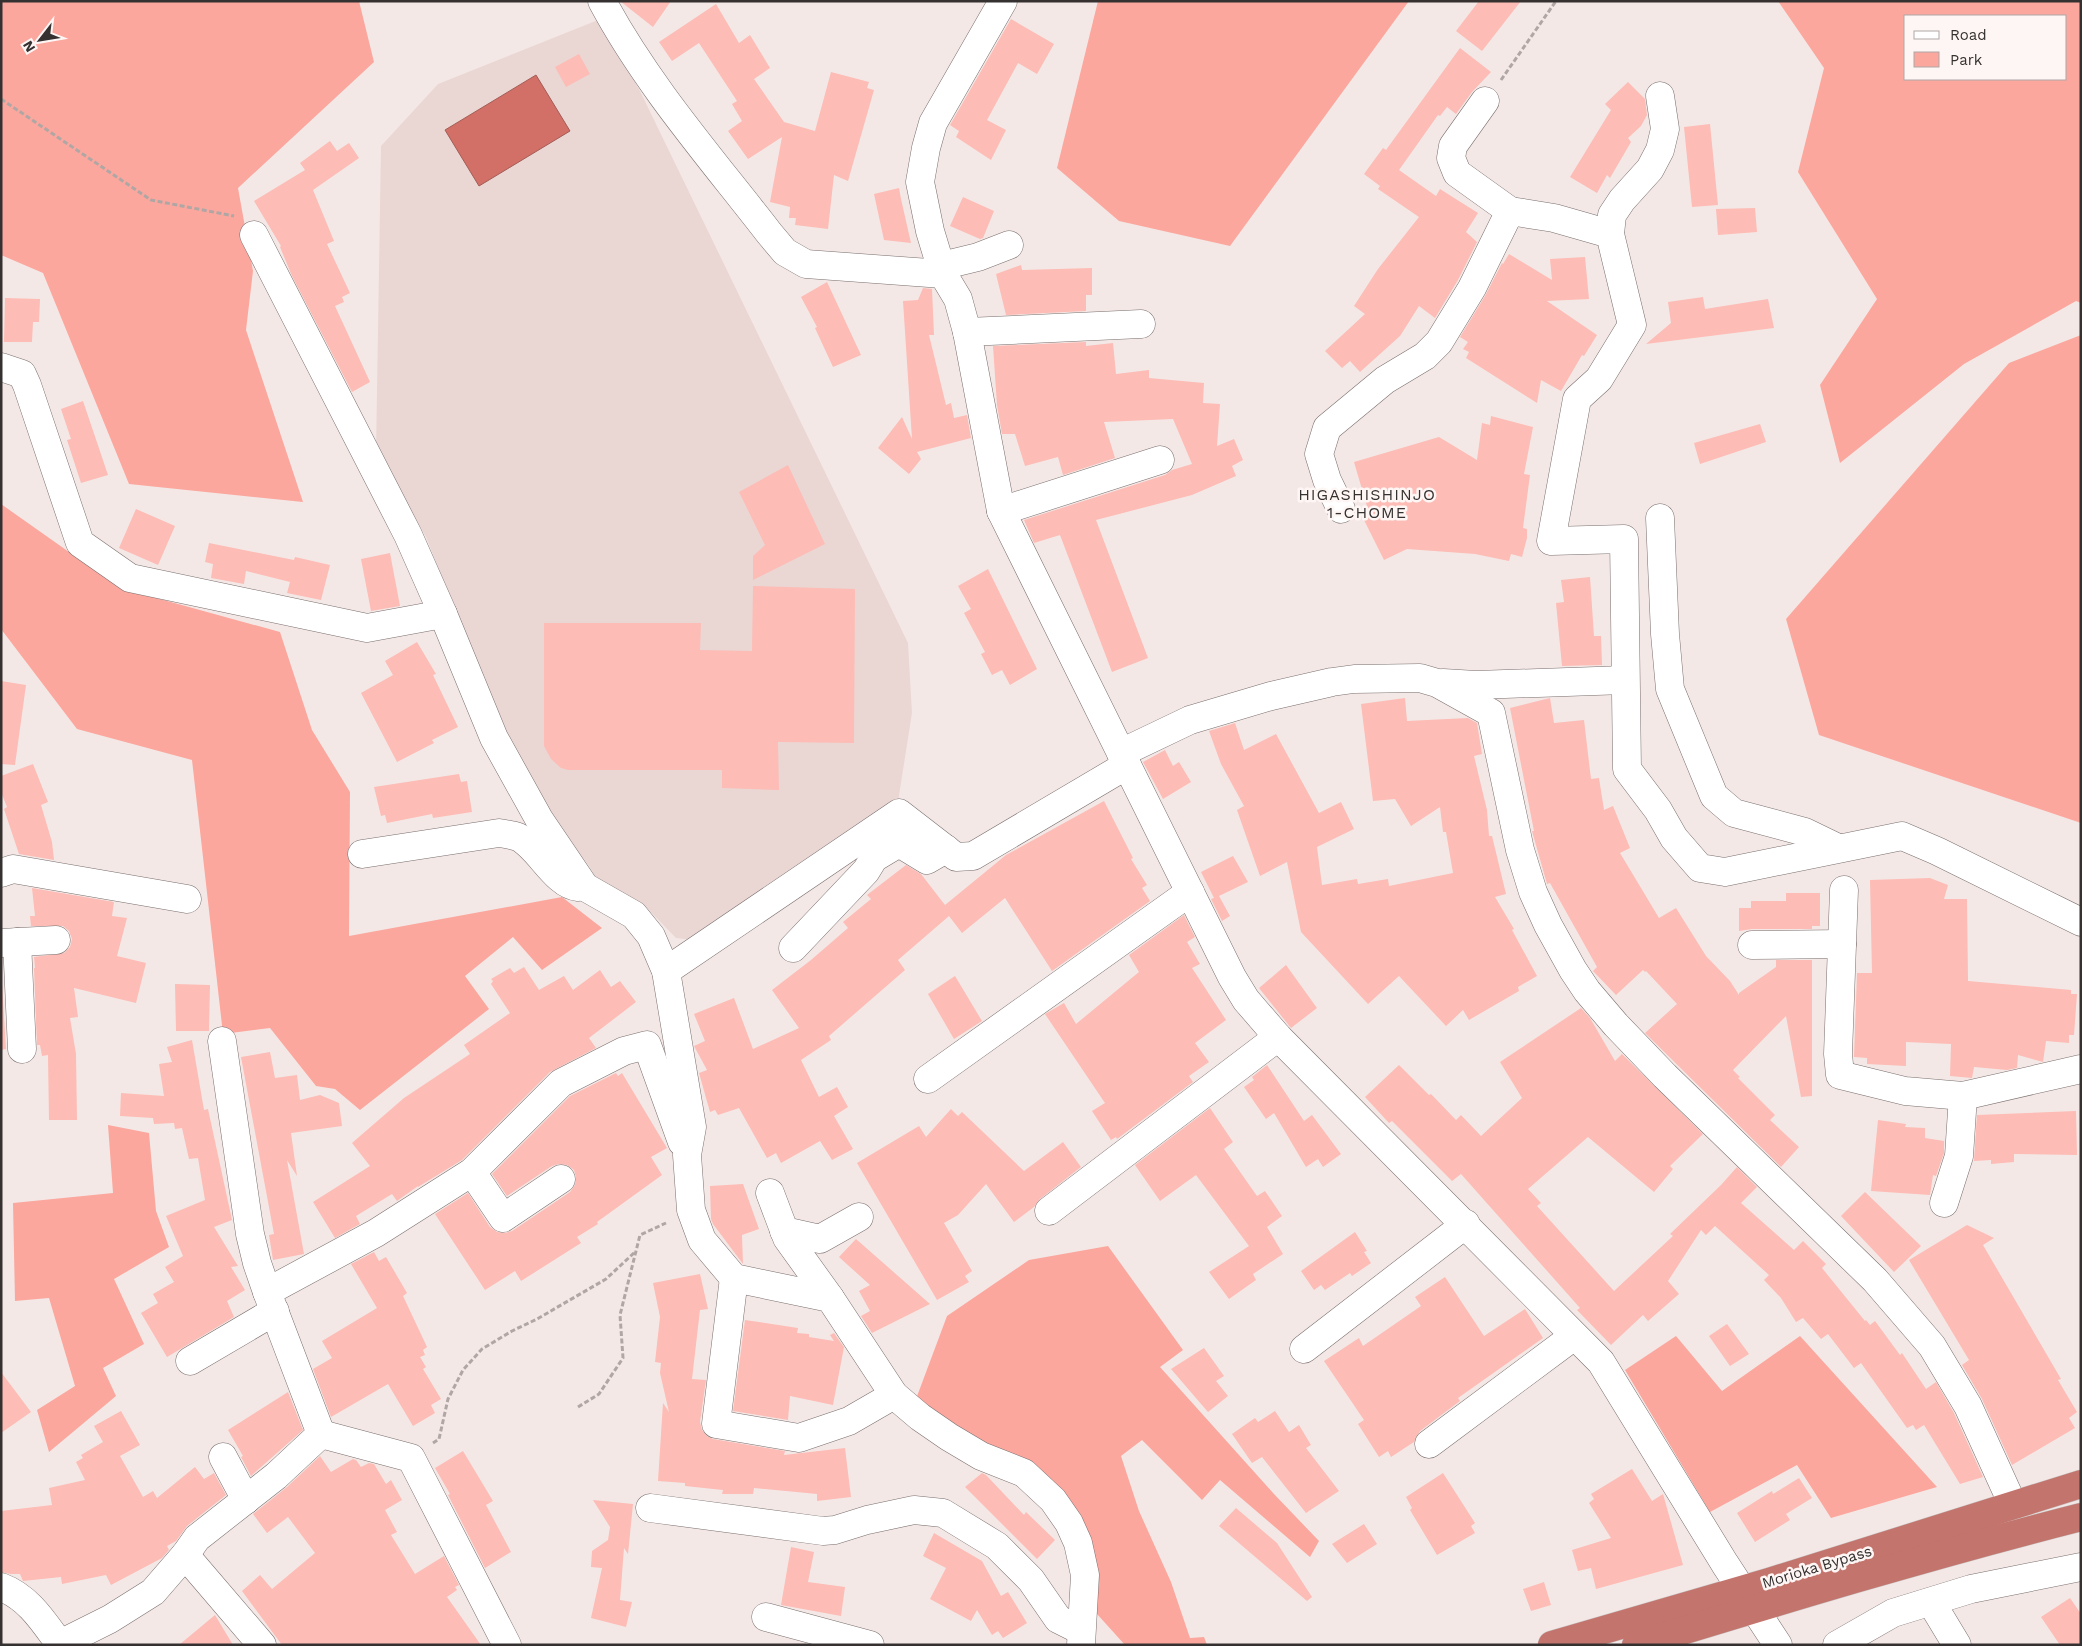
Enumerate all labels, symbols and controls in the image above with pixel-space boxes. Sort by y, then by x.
north arrow [15,15,65,65]
legend [1904,15,2067,80]
text: Road [1950,26,1987,44]
text: N [19,38,38,55]
text: Park [1950,51,1983,69]
district label: HIGASHISHINJO 1-CHOME [1298,485,1436,522]
street label: Morioka Bypass [1760,1542,1874,1592]

